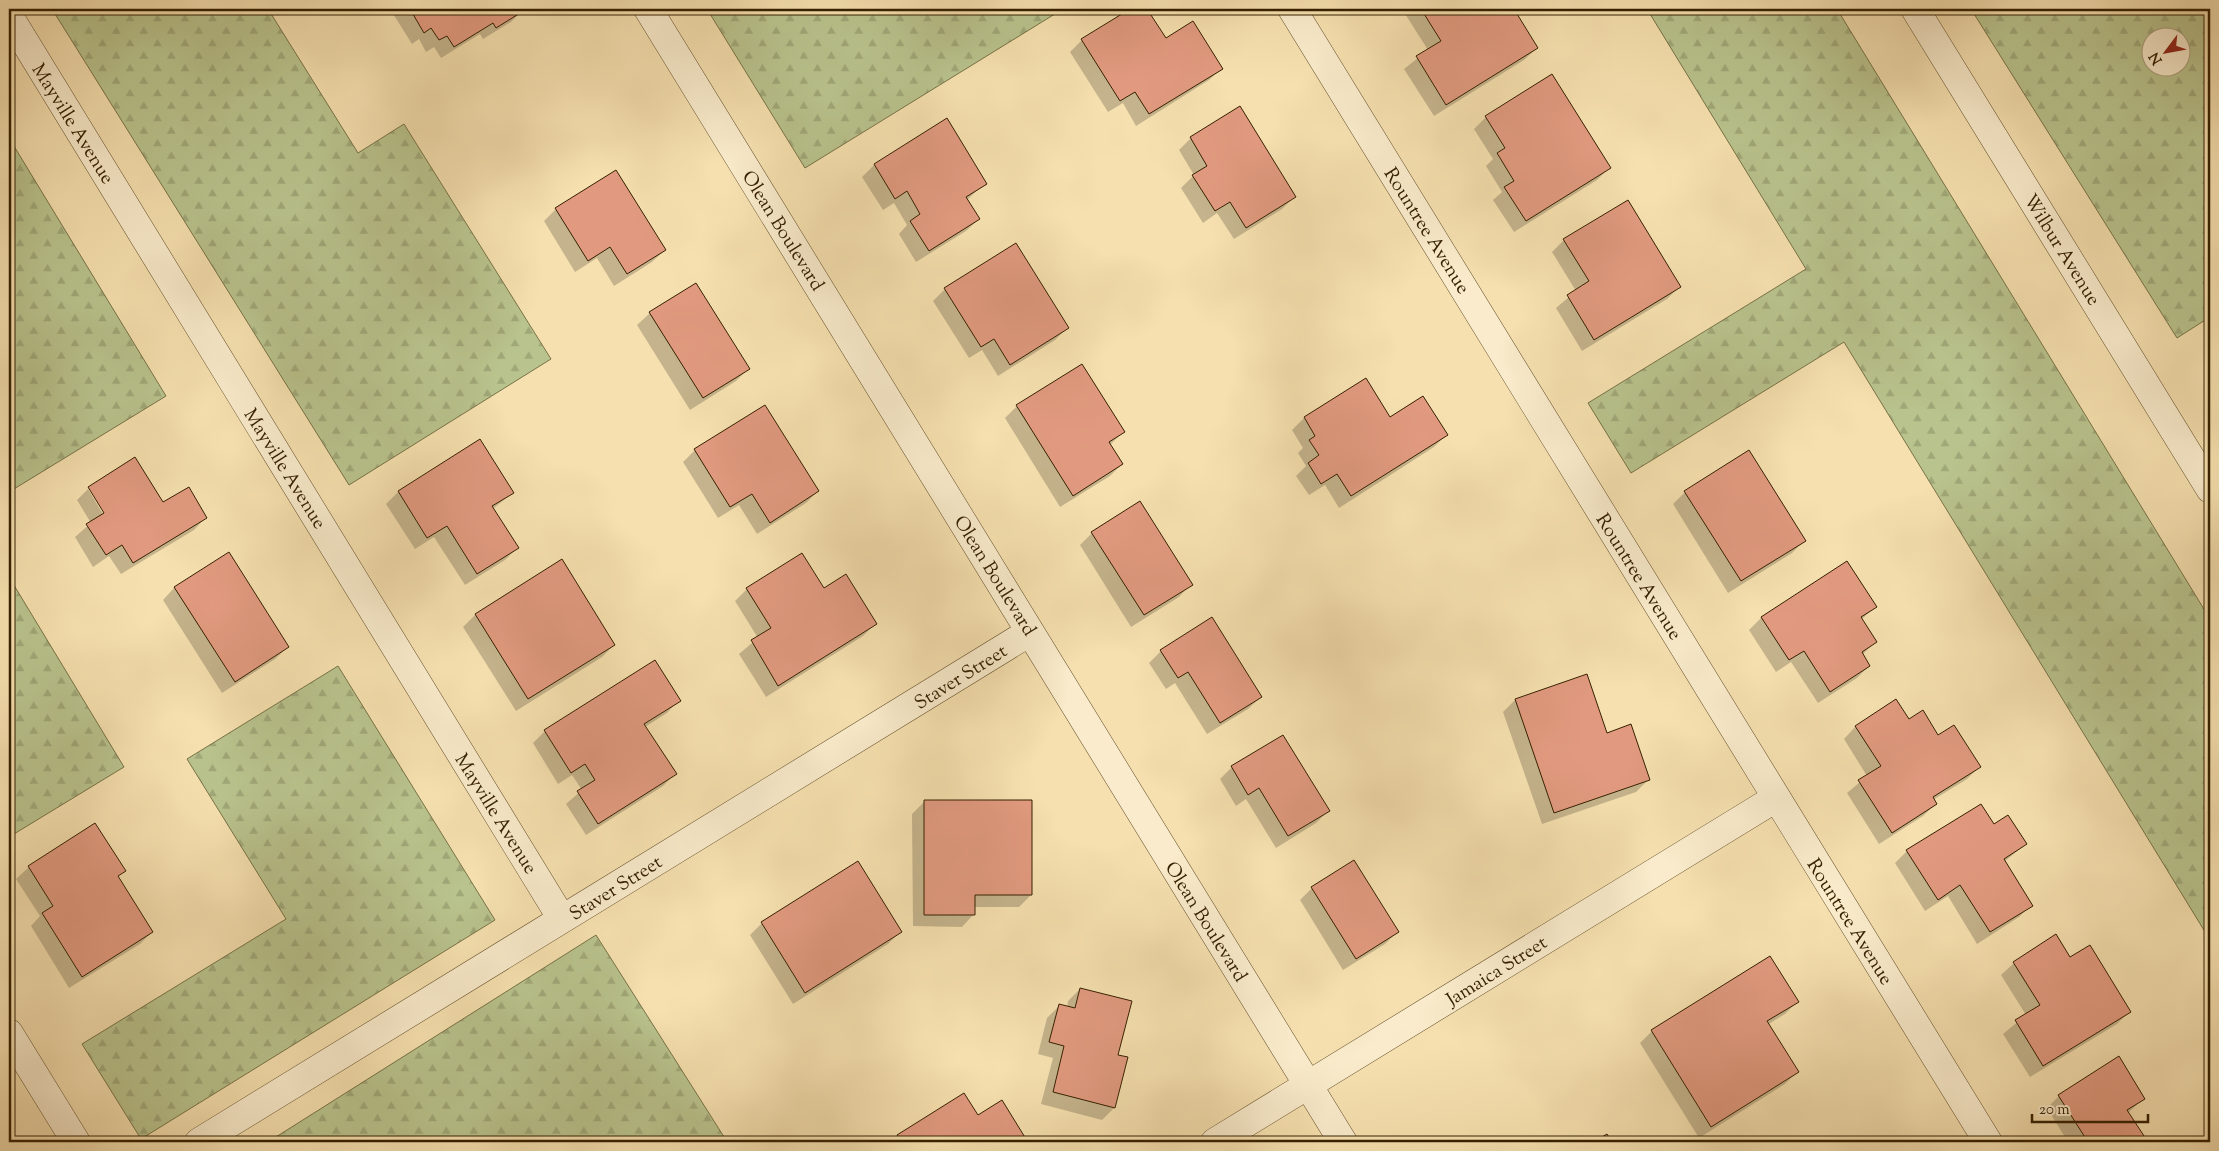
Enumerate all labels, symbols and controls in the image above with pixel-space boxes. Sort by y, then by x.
north arrow [2142,28,2192,78]
text: N [2145,48,2168,68]
street label: Mayville Avenue [24,59,120,190]
street label: Rountree Avenue [1376,163,1476,300]
street label: Olean Boulevard [734,166,830,297]
street label: Wilbur Avenue [2016,189,2106,311]
street label: Mayville Avenue [236,404,332,535]
street label: Rountree Avenue [1588,509,1688,646]
street label: Olean Boulevard [946,511,1042,642]
street label: Staver Street [910,639,1013,717]
street label: Mayville Avenue [447,749,543,880]
street label: Staver Street [565,850,668,928]
street label: Rountree Avenue [1799,854,1899,991]
street label: Olean Boulevard [1157,857,1253,988]
street label: Jamaica Street [1441,930,1553,1014]
scale bar [2032,1091,2148,1123]
text: 20 m [2039,1100,2070,1121]

